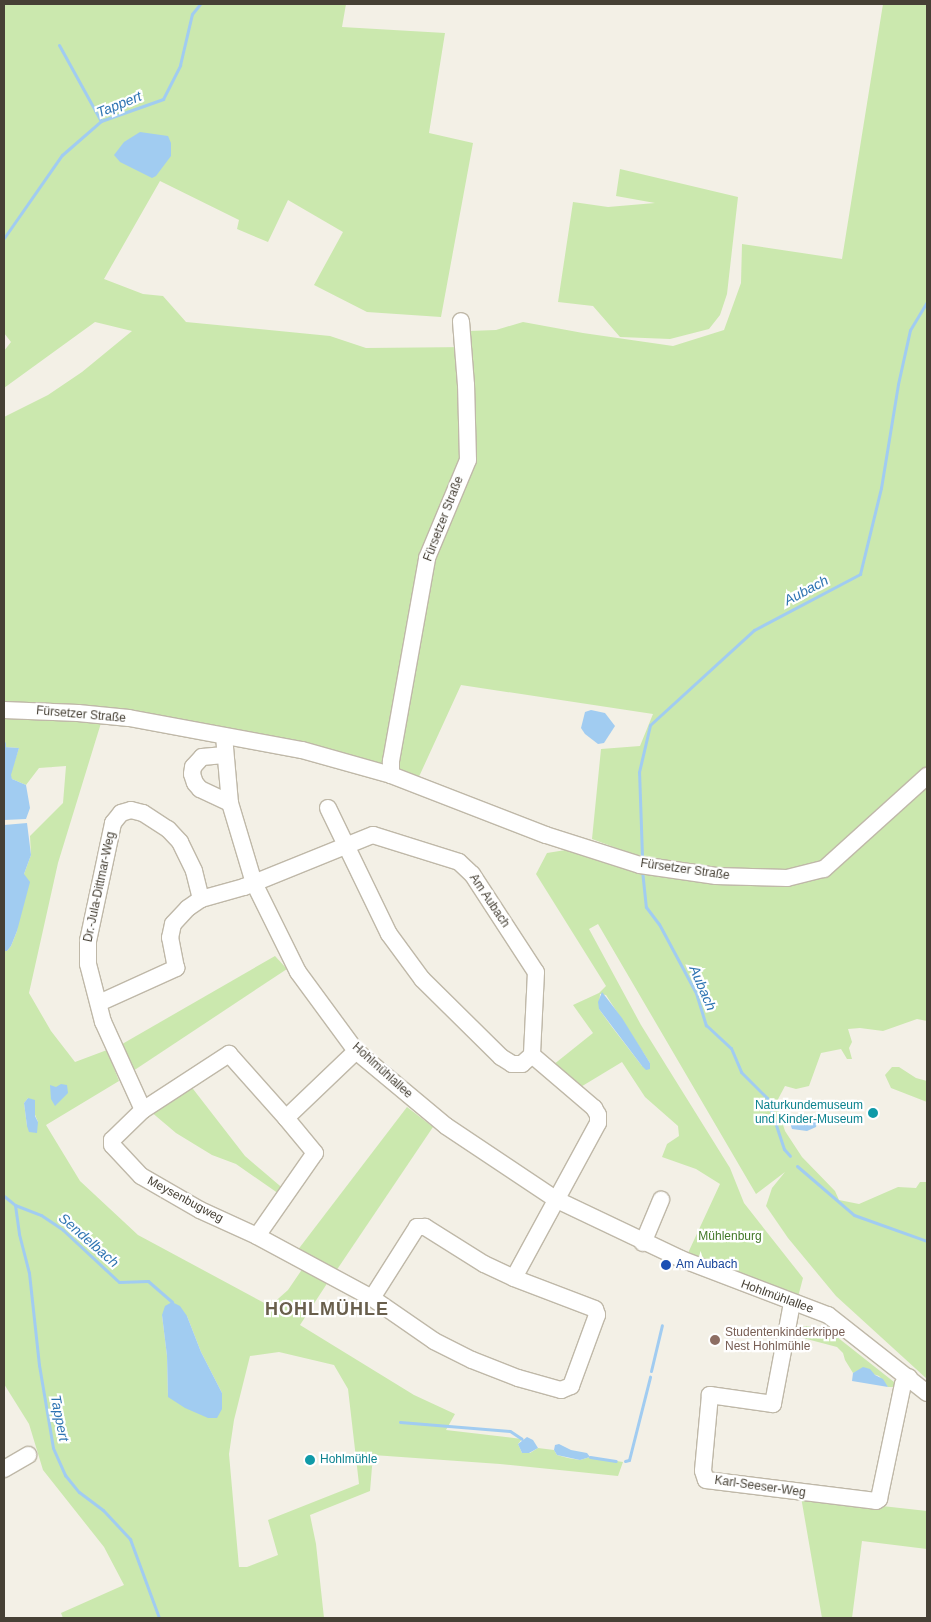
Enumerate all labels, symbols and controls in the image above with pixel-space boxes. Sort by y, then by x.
water label: Tappert [94,87,144,121]
street label: Fürsetzer Straße [421,474,467,564]
water label: Aubach [781,571,831,609]
street label: Fürsetzer Straße [36,704,126,726]
street label: Dr.-Jula-Dittmar-Weg [81,831,119,943]
street label: Fürsetzer Straße [639,857,731,883]
street label: Am Aubach [466,871,512,931]
water label: Aubach [686,963,720,1013]
street label: Hohlmühlallee [349,1040,415,1102]
place label: Naturkundemuseum und Kinder-Museum [755,1099,863,1127]
marker: Naturkundemuseum und Kinder-Museum [867,1107,879,1119]
street label: Meysenbugweg [145,1174,225,1226]
water label: Sendelbach [56,1209,122,1271]
park label: Mühlenburg [698,1230,762,1244]
place label: Am Aubach [676,1258,738,1272]
marker: Am Aubach [660,1259,672,1271]
street label: Hohlmühlallee [739,1277,815,1317]
district label: HOHLMÜHLE [264,1298,390,1320]
place label: Studentenkinderkrippe Nest Hohlmühle [725,1326,845,1354]
marker: Studentenkinderkrippe Nest Hohlmühle [709,1334,721,1346]
water label: Tappert [47,1393,73,1443]
place label: Hohlmühle [320,1453,377,1467]
marker: Hohlmühle [304,1454,316,1466]
street label: Karl-Seeser-Weg [714,1473,806,1501]

